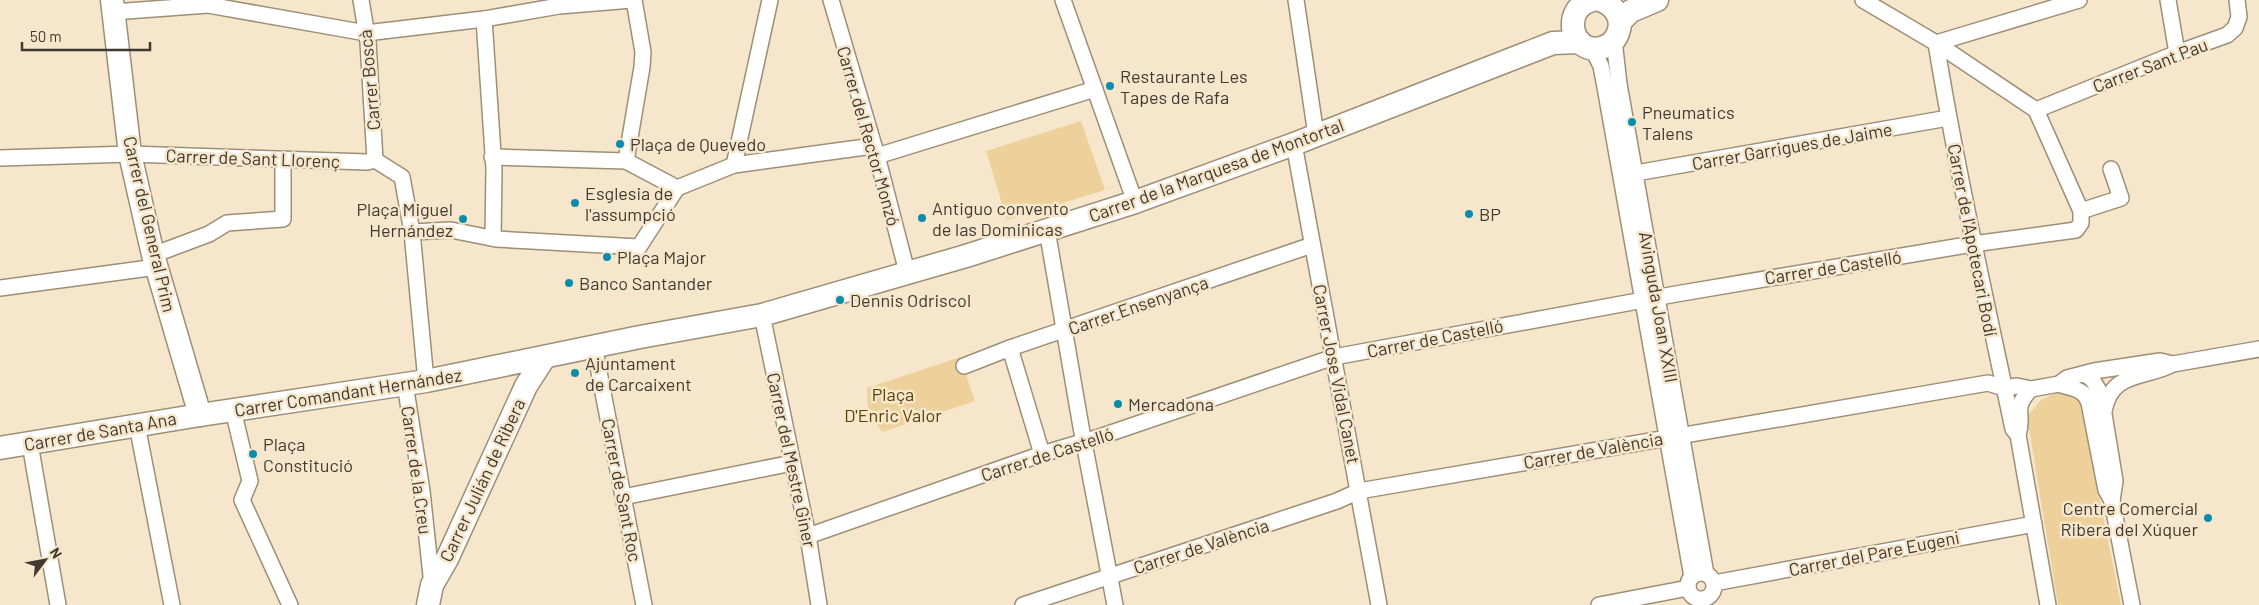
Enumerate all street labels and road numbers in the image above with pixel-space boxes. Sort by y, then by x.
street label: Carrer Boscà [354,29,384,131]
street label: Carrer Sant Pau [2089,33,2211,97]
street label: Carrer del Rector Monzó [833,44,905,228]
street label: Carrer de la Marquesa de Montortal [1085,114,1347,226]
street label: Carrer Garrigues de Jaime [1690,118,1894,174]
street label: Carrer del General Prim [119,134,181,314]
street label: Carrer de l'Apotecari Bodí [1944,142,2002,338]
street label: Carrer de Sant Llorenç [165,144,341,172]
street label: Avinguda Joan XXIII [1635,230,1683,384]
street label: Carrer de Castelló [1763,245,1903,289]
street label: Carrer Ensenyança [1065,271,1211,339]
street label: Carrer Jose Vidal Canet [1309,282,1365,466]
street label: Carrer de Castelló [1365,314,1505,362]
street label: Carrer Comandant Hernández [233,363,463,421]
street label: Carrer del Mestre Giner [763,370,821,550]
street label: Carrer Julián de Ribera [434,395,530,565]
street label: Carrer de la Creu [397,404,437,536]
street label: Carrer de Santa Ana [22,407,178,455]
street label: Carrer de Sant Roc [597,417,647,563]
street label: Carrer de Castelló [978,422,1116,486]
street label: Carrer de València [1522,427,1664,473]
street label: Carrer de València [1130,514,1272,578]
street label: Carrer del Pare Eugeni [1787,526,1961,580]

